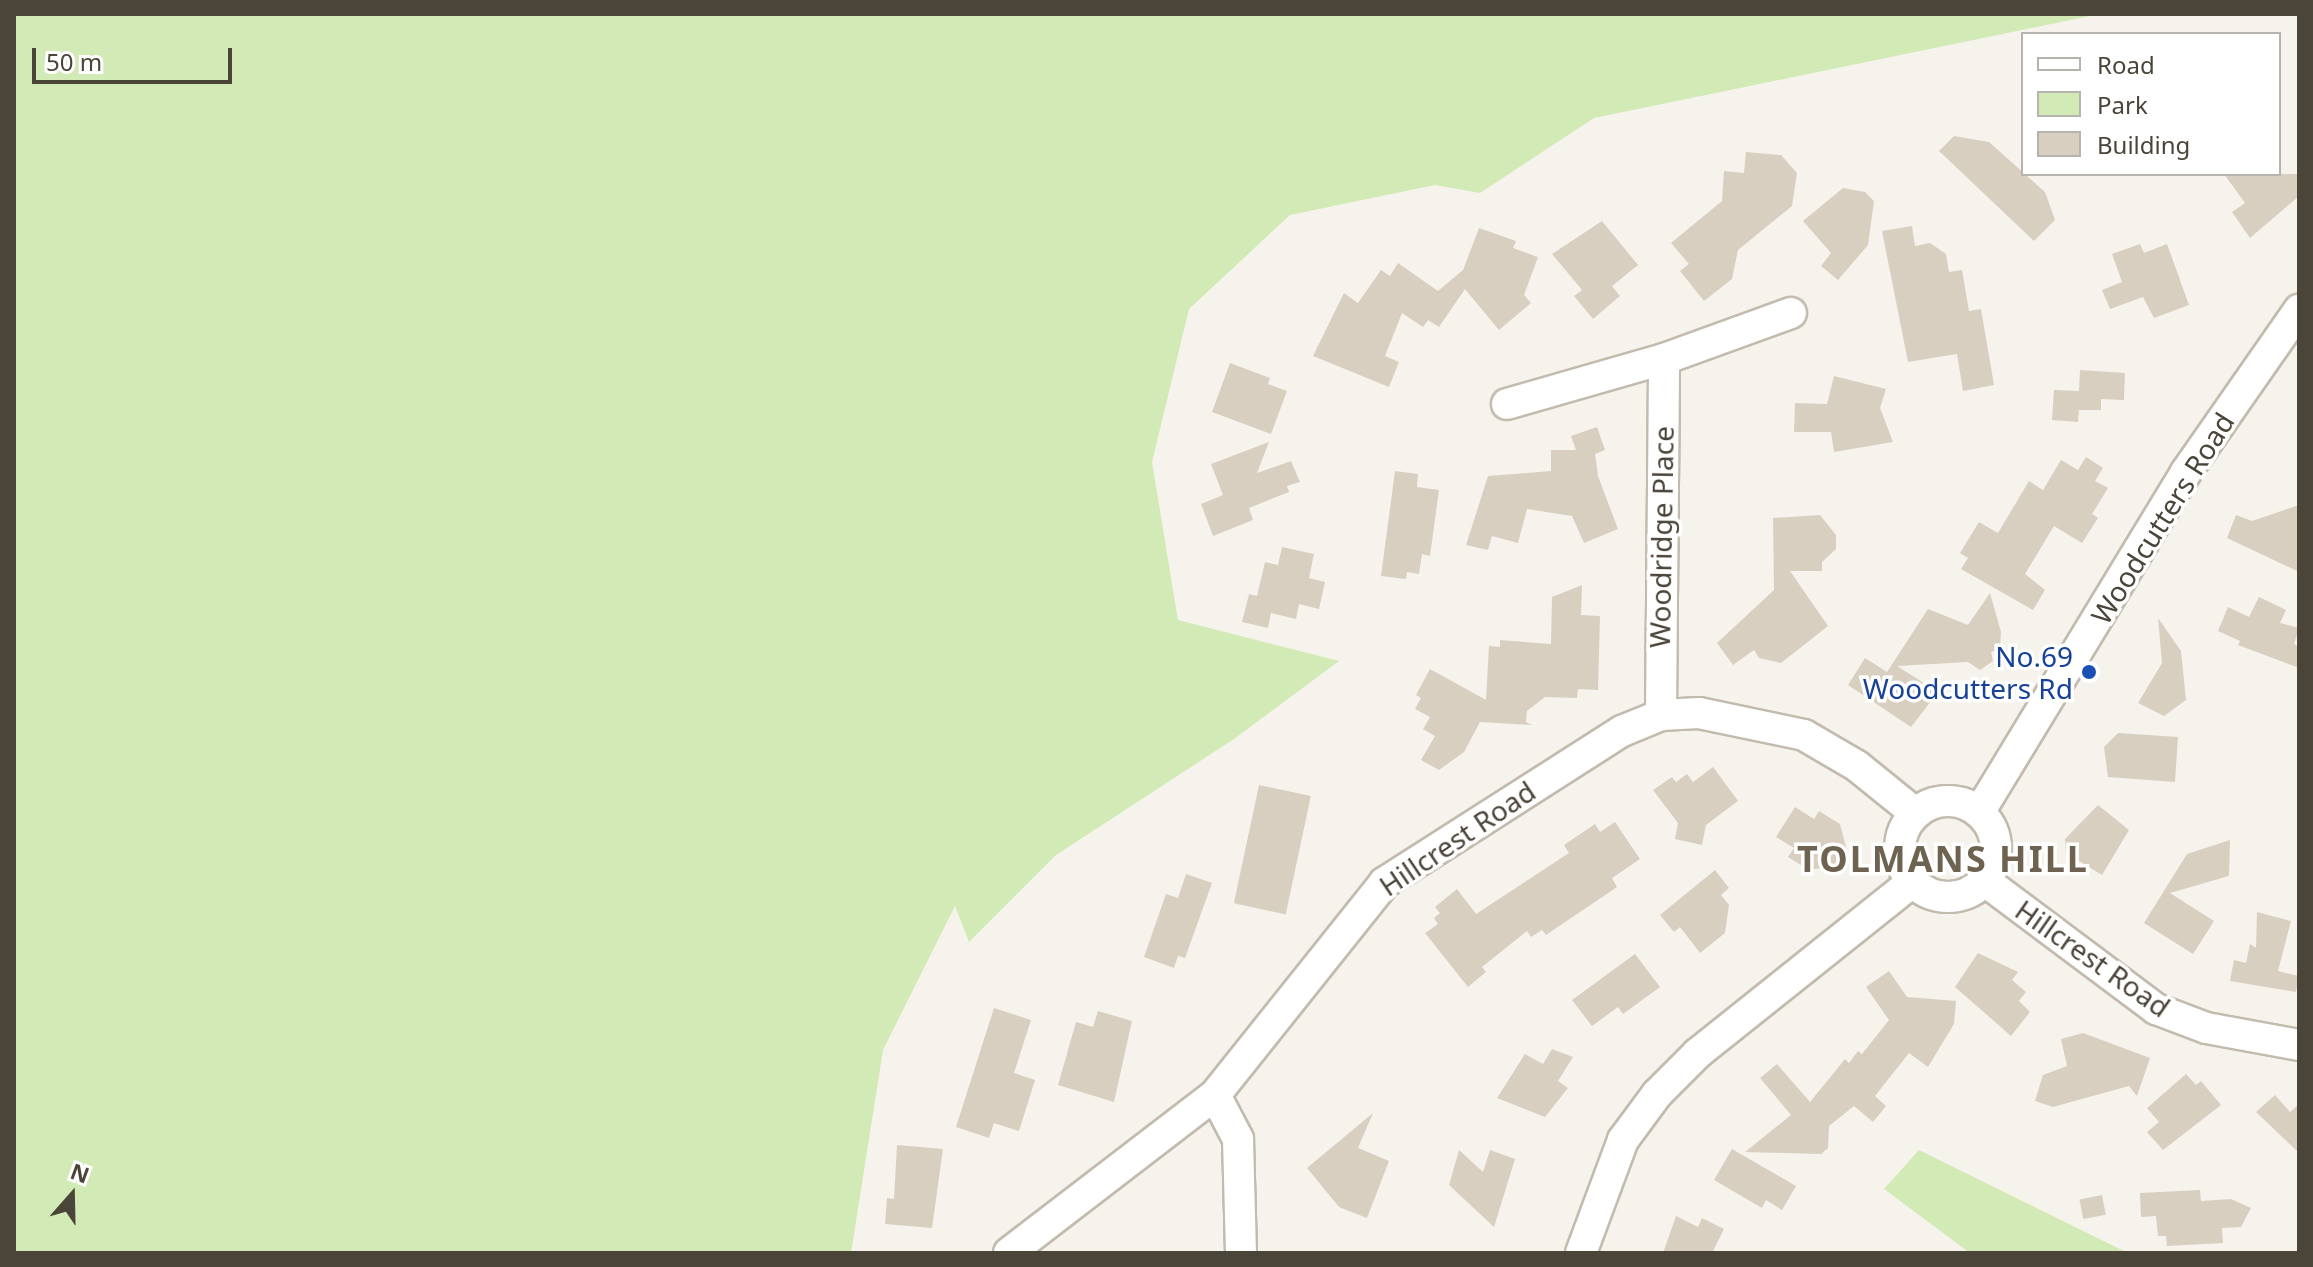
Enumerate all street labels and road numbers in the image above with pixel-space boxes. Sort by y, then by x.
street label: Woodcutters Road [2083,406,2241,630]
street label: Woodridge Place [1642,426,1680,648]
street label: Hillcrest Road [1373,774,1541,902]
street label: Hillcrest Road [2009,892,2177,1024]

